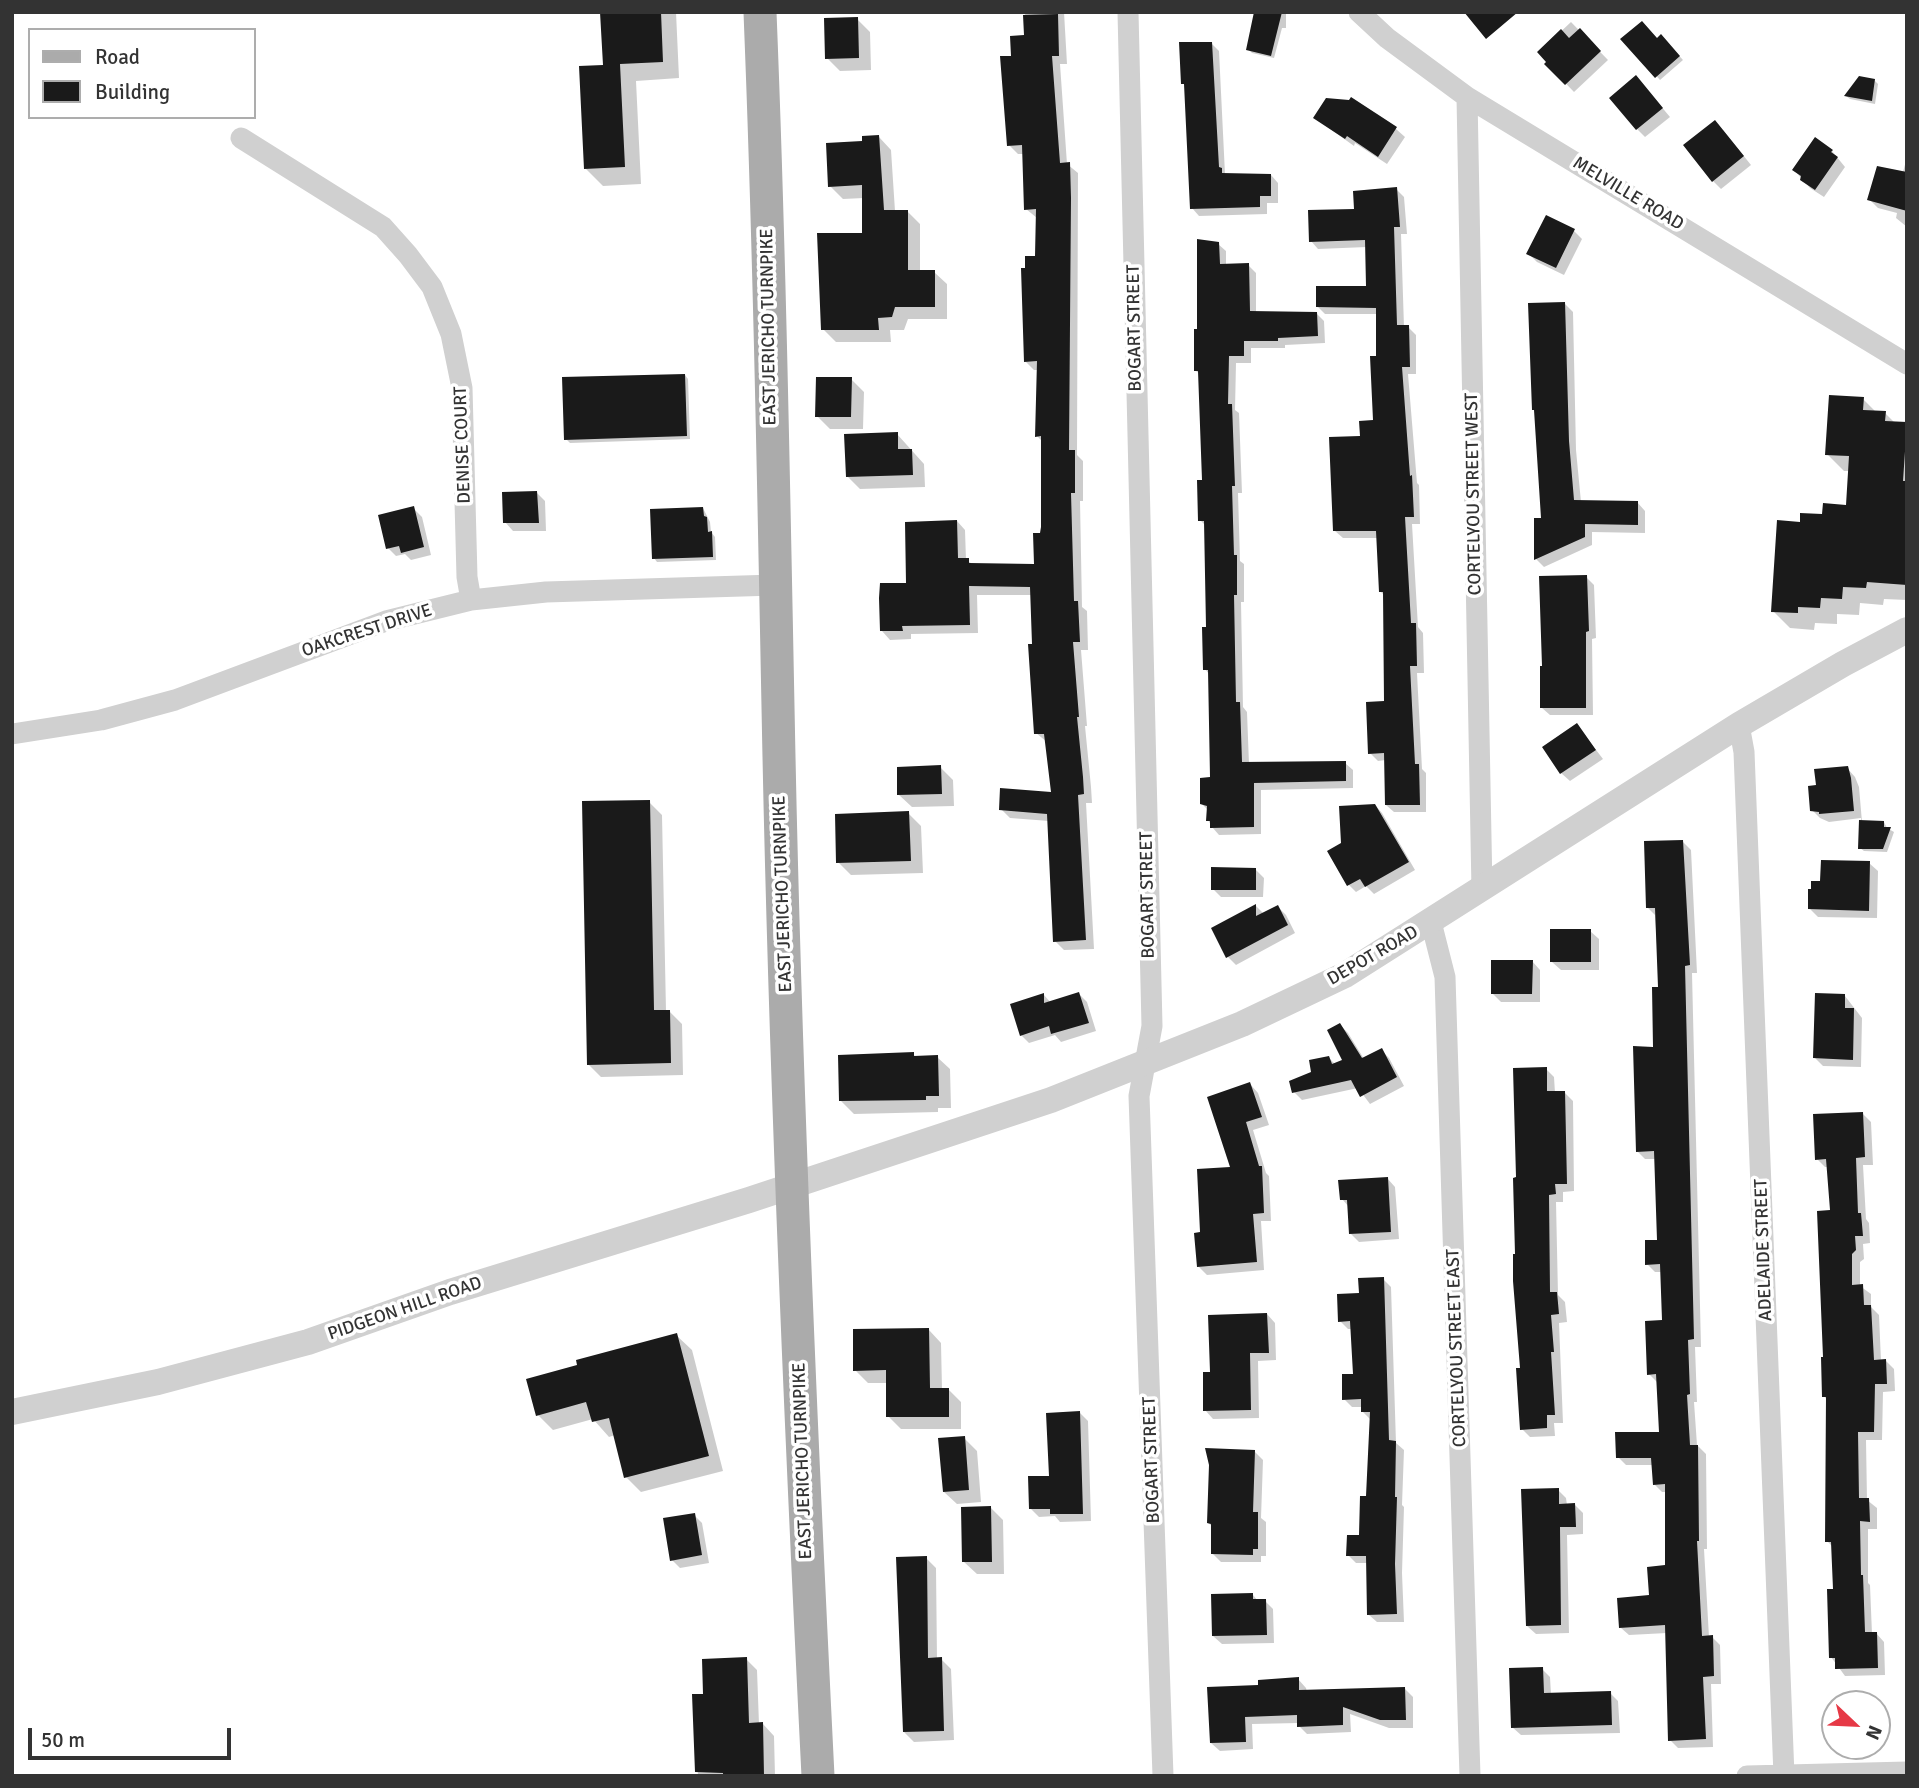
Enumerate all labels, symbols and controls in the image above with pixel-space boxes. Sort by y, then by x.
legend [28,28,256,119]
text: Road [95,44,140,70]
text: Building [95,79,170,105]
street label: MELVILLE ROAD [1569,152,1687,236]
street label: EAST JERICHO TURNPIKE [756,228,782,426]
street label: BOGART STREET [1123,264,1147,392]
street label: DENISE COURT [450,386,476,504]
street label: CORTELYOU STREET WEST [1461,393,1487,595]
street label: OAKCREST DRIVE [299,600,435,662]
street label: EAST JERICHO TURNPIKE [769,795,797,993]
street label: BOGART STREET [1136,831,1160,959]
street label: DEPOT ROAD [1324,921,1422,991]
street label: ADELAIDE STREET [1751,1178,1777,1322]
street label: CORTELYOU STREET EAST [1443,1249,1471,1447]
street label: PIDGEON HILL ROAD [325,1273,485,1345]
street label: EAST JERICHO TURNPIKE [789,1362,817,1560]
street label: BOGART STREET [1139,1396,1165,1524]
north arrow [1821,1690,1891,1760]
scale bar [32,1714,234,1758]
text: N [1860,1722,1887,1743]
text: 50 m [41,1727,85,1753]

